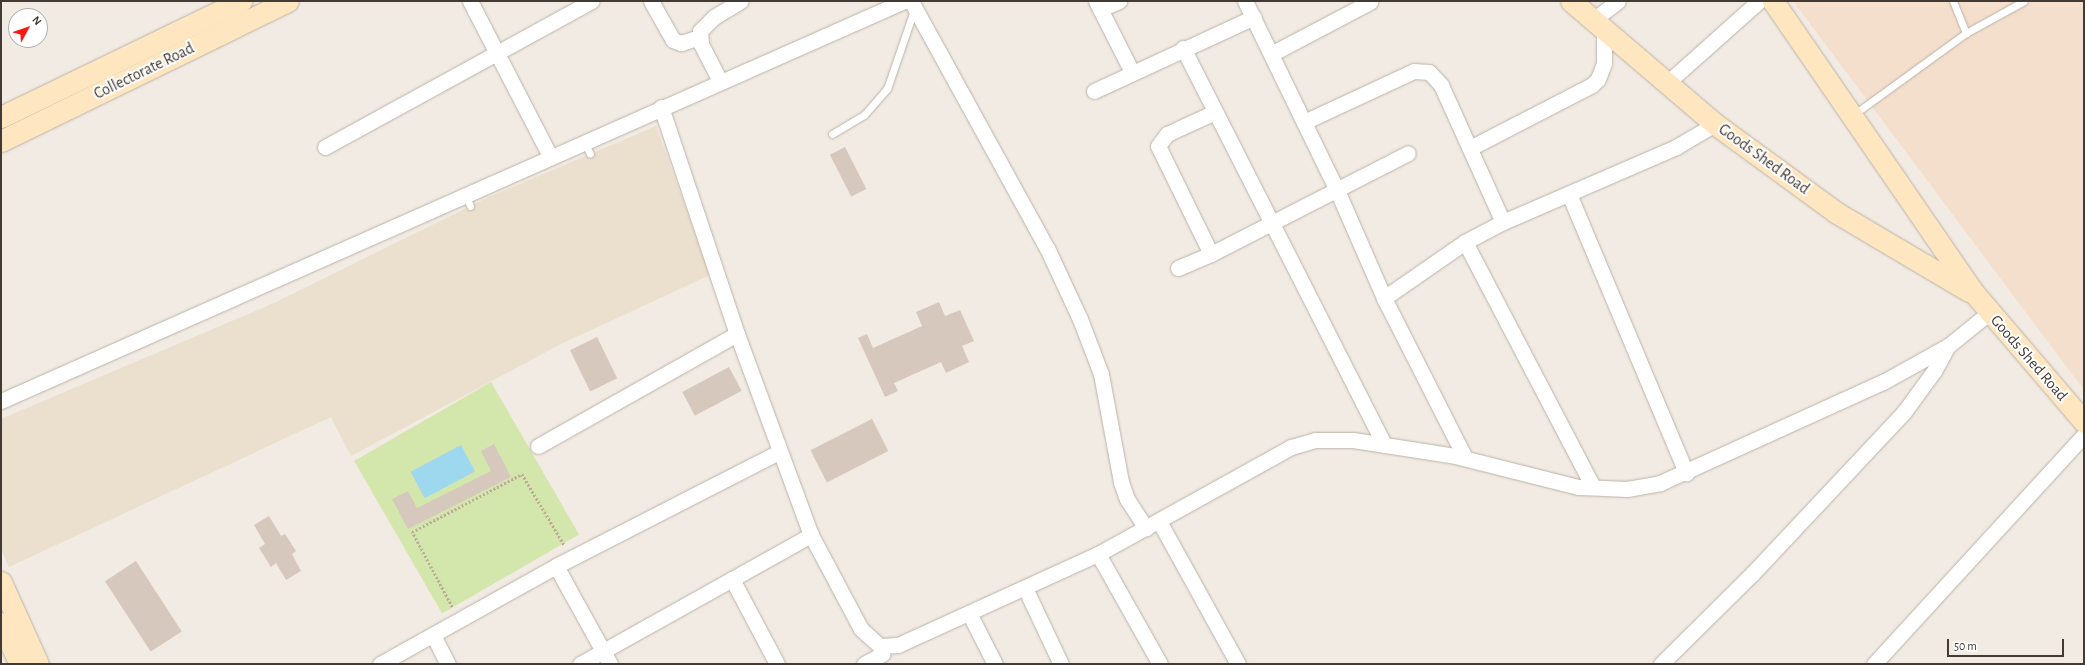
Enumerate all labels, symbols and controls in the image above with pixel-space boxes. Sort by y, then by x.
north arrow [8,8,48,48]
text: N [30,14,43,27]
street label: Collectorate Road [91,38,197,104]
street label: Goods Shed Road [1715,120,1813,198]
street label: Goods Shed Road [1986,311,2072,405]
scale bar [1949,631,2066,657]
text: 50 m [1954,640,1977,652]

